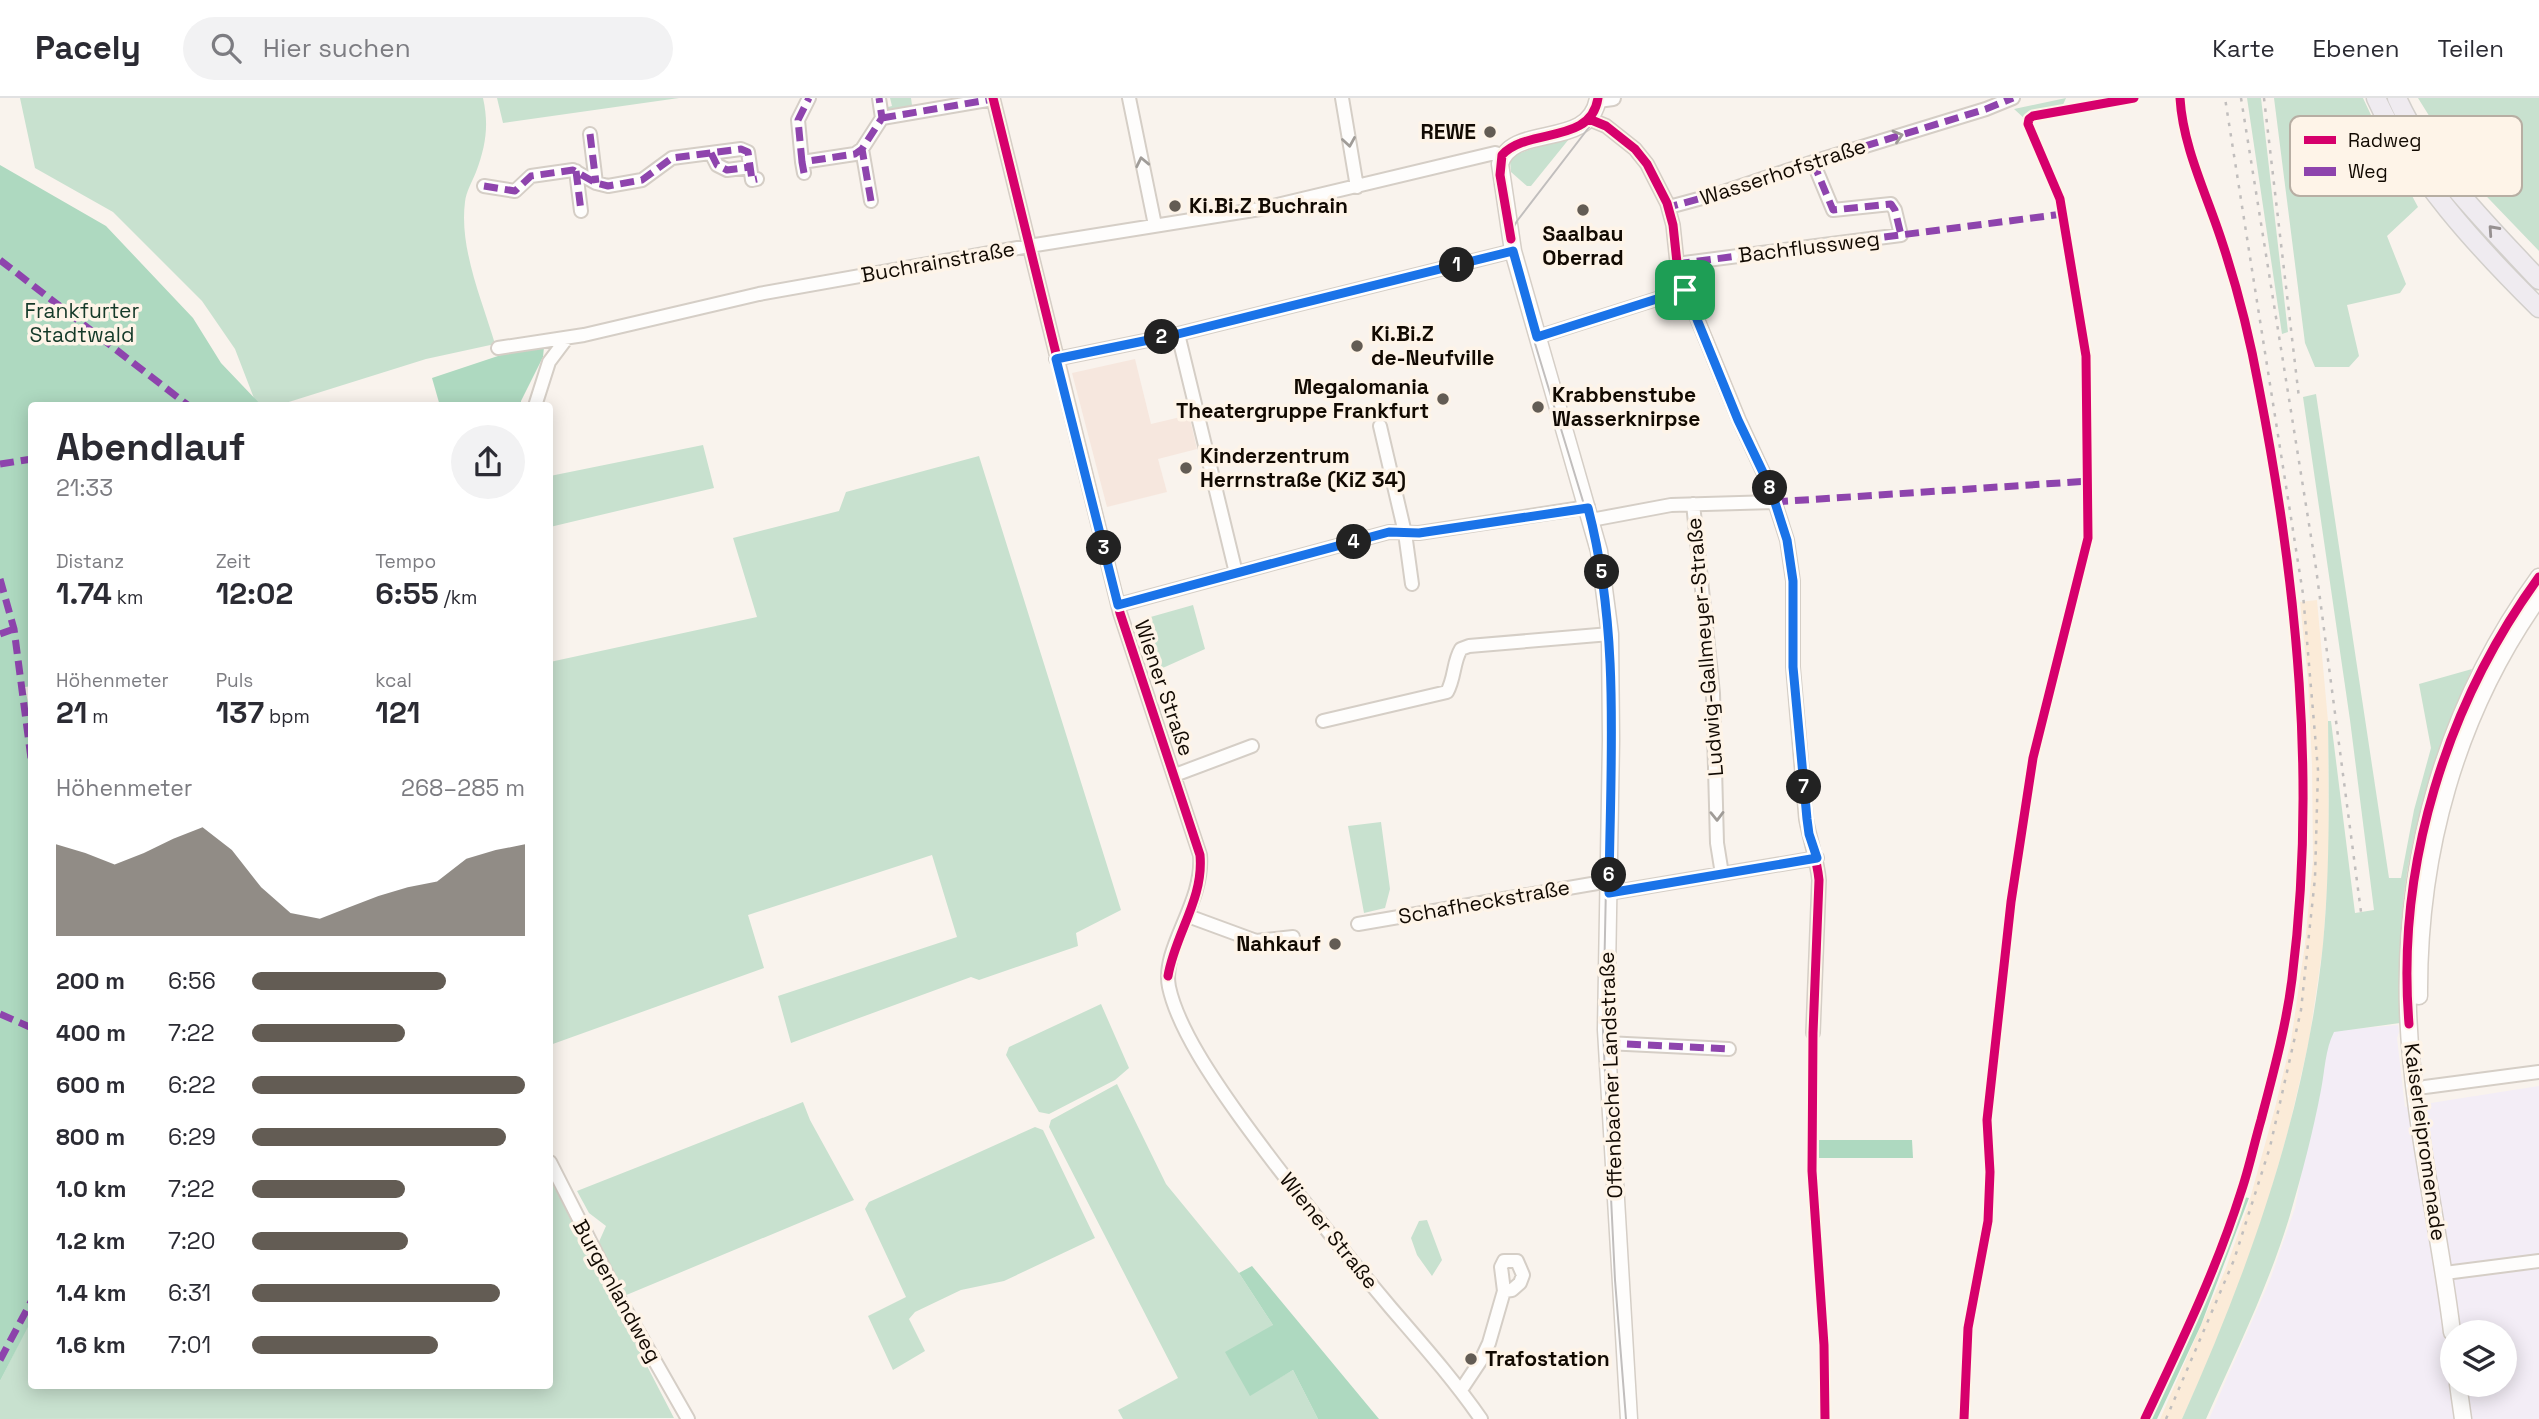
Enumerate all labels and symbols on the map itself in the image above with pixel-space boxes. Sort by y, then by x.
legend [2290,116,2522,196]
place label: REWE [1421,118,1476,145]
marker: REWE [1482,124,1498,140]
text: Radweg [2348,128,2421,153]
one-way arrow [1891,129,1903,144]
street label: Wasserhofstraße [1696,132,1869,211]
one-way arrow [1341,137,1356,148]
one-way arrow [1136,156,1151,168]
text: Weg [2348,159,2388,184]
place label: Ki.Bi.Z Buchrain [1189,192,1348,219]
marker: Ki.Bi.Z Buchrain [1167,198,1183,214]
marker: Saalbau Oberrad [1575,202,1591,218]
place label: Saalbau Oberrad [1542,220,1624,271]
street label: Bachflussweg [1737,224,1881,269]
one-way arrow [2489,225,2502,238]
street label: Buchrainstraße [859,235,1017,288]
pin: 1 [1440,248,1474,282]
pin [1655,260,1715,320]
park label: Frankfurter Stadtwald [25,297,139,348]
pin: 2 [1144,320,1180,354]
place label: Ki.Bi.Z de-Neufville [1371,320,1494,371]
marker: Ki.Bi.Z de-Neufville [1349,338,1365,354]
place label: Megalomania Theatergruppe Frankfurt [1176,373,1429,424]
place label: Krabbenstube Wasserknirpse [1552,381,1700,432]
marker: Megalomania Theatergruppe Frankfurt [1435,391,1451,407]
marker: Krabbenstube Wasserknirpse [1530,399,1546,415]
place label: Kinderzentrum Herrnstraße (KiZ 34) [1200,442,1406,493]
marker: Kinderzentrum Herrnstraße (KiZ 34) [1178,460,1194,476]
pin: 8 [1752,470,1788,506]
street label: Ludwig-Gallmeyer-Straße [1680,517,1729,778]
pin: 4 [1336,524,1372,560]
pin: 3 [1086,531,1122,566]
pin: 5 [1584,554,1620,589]
street label: Wiener Straße [1129,616,1200,760]
pin: 7 [1786,770,1822,804]
one-way arrow [1709,812,1725,822]
pin: 6 [1592,858,1626,892]
street label: Schafheckstraße [1396,873,1572,930]
place label: Nahkauf [1236,930,1321,957]
marker: Nahkauf [1327,936,1343,952]
street label: Offenbacher Landstraße [1593,951,1628,1199]
street label: Kaiserleipromenade [2398,1041,2453,1243]
street label: Wiener Straße [1274,1167,1385,1294]
street label: Burgenlandweg [567,1215,668,1367]
place label: Trafostation [1485,1345,1610,1372]
marker: Trafostation [1463,1351,1479,1367]

